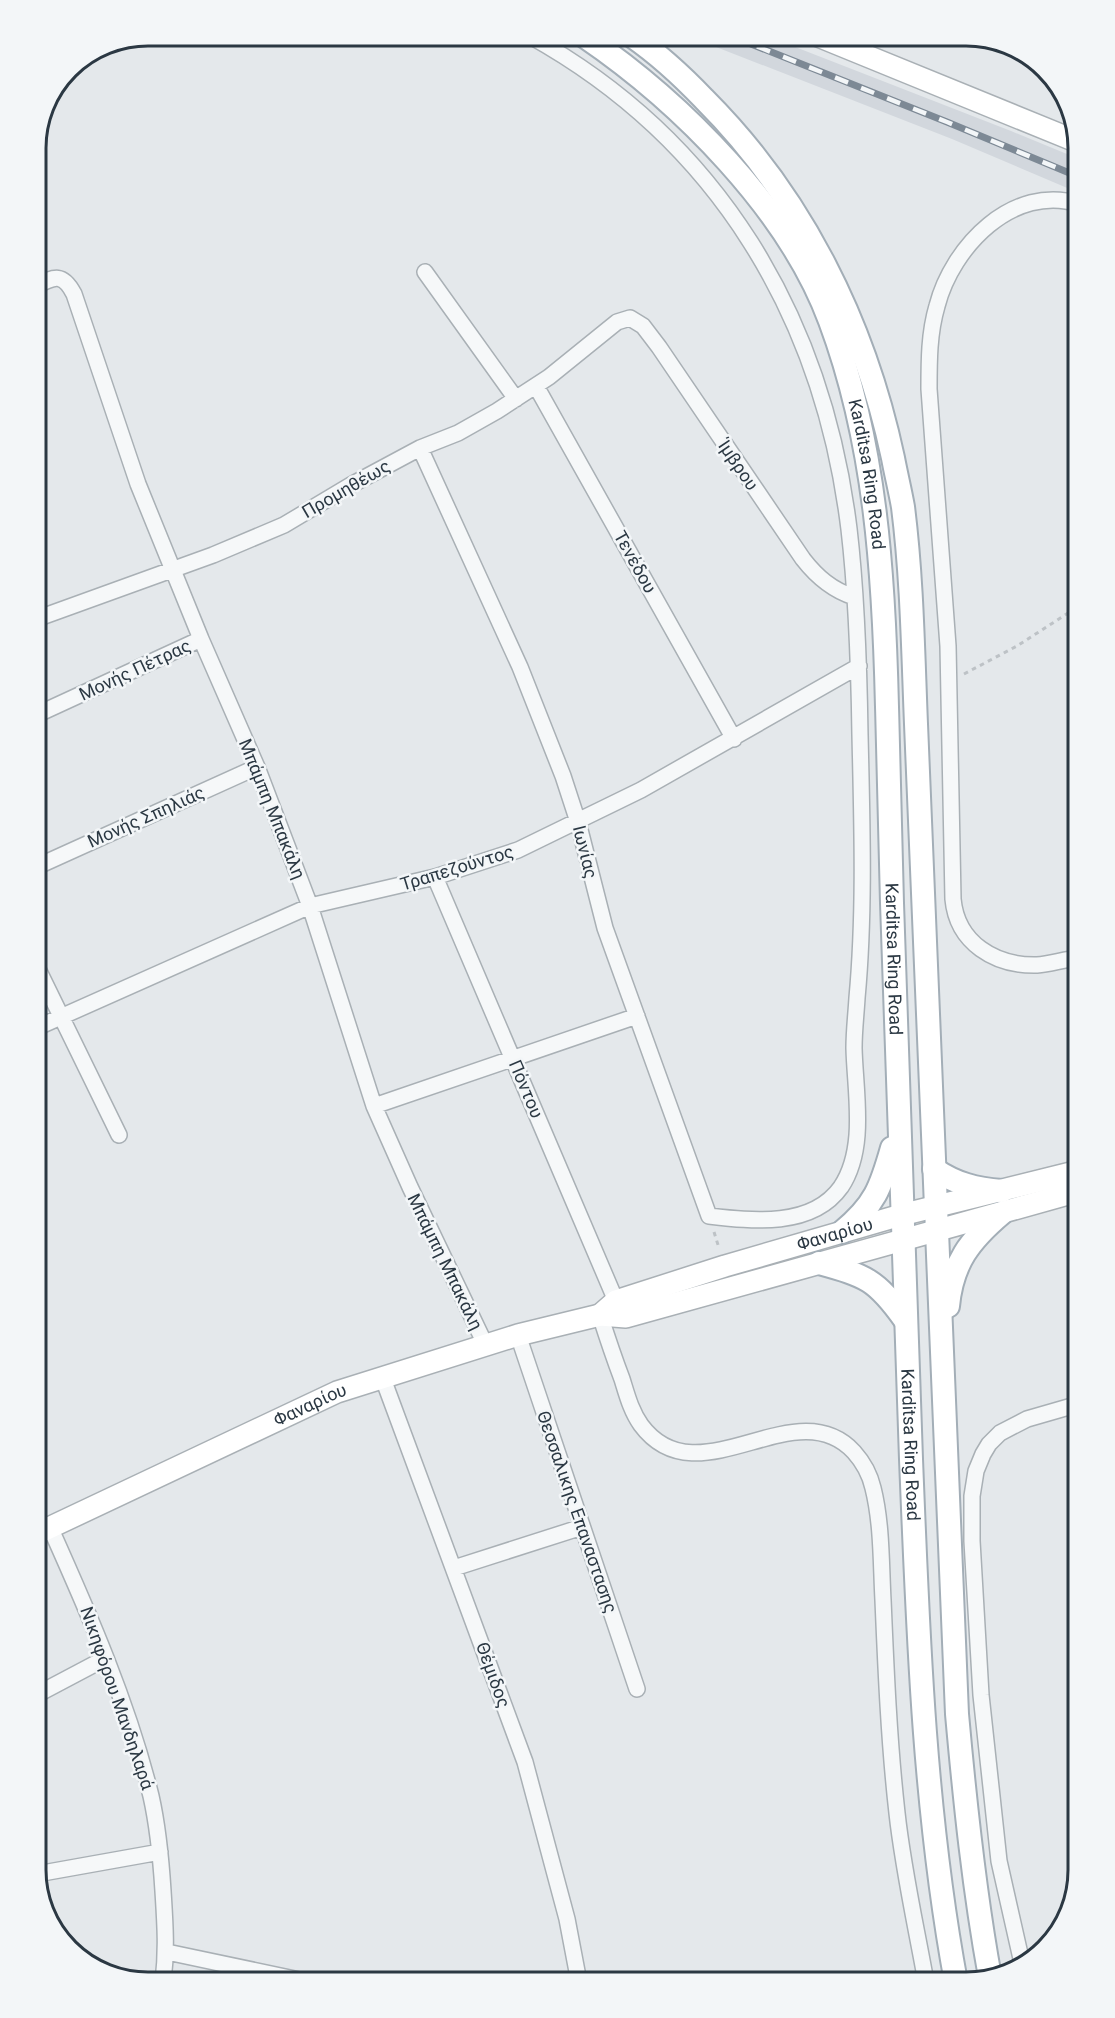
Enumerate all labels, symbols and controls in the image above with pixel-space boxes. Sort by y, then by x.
street label: Karditsa Ring Road [844,397,890,551]
street label: Ίμβρου [713,434,763,494]
street label: Προμηθέως [298,455,394,522]
street label: Τενέδου [610,527,661,597]
street label: Μονής Πέτρας [76,634,194,705]
street label: Μπάμπη Μπακάλη [235,736,310,882]
street label: Μονής Σπηλιάς [84,781,207,852]
street label: Ιωνίας [569,823,602,881]
street label: Τραπεζούντος [398,840,516,895]
street label: Karditsa Ring Road [881,882,907,1035]
street label: Πόντου [505,1057,548,1121]
street label: Μπάμπη Μπακάλη [403,1190,488,1333]
street label: Φαναρίου [794,1213,875,1255]
street label: Karditsa Ring Road [897,1368,924,1521]
street label: Φαναρίου [270,1379,349,1430]
street label: Θεσσαλικης Επαναστασης [533,1408,622,1616]
street label: Νικηφόρου Μανδηλαρά [76,1604,159,1793]
street label: Θέμιδος [472,1639,515,1710]

